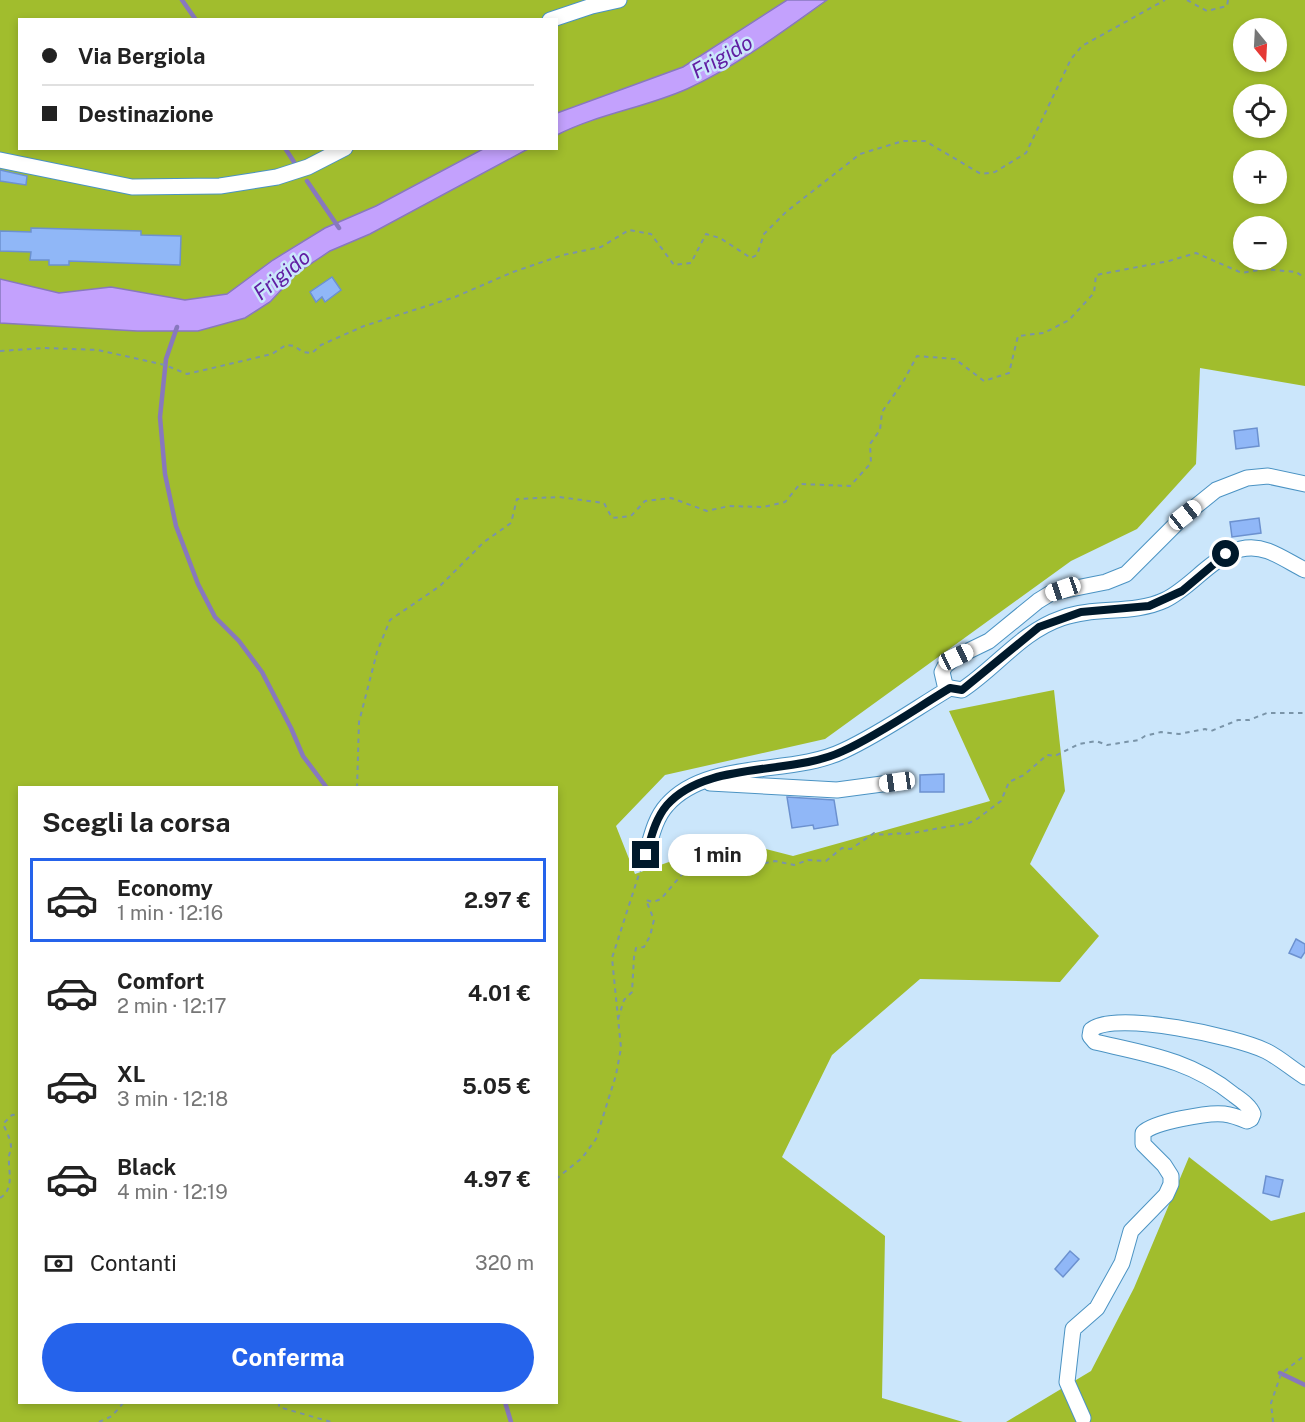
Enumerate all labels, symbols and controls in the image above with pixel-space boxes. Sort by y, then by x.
north arrow [1233,18,1287,72]
map controls [1233,18,1287,270]
water label: Frigido [687,30,757,84]
text: Via Bergiola [78,43,206,69]
button: locate [1233,84,1287,138]
text: Destinazione [78,101,214,127]
button: + [1233,150,1287,204]
button: − [1233,216,1287,270]
water label: Frigido [248,244,315,305]
car [1165,497,1205,533]
route start [1212,540,1239,567]
car [1043,575,1083,603]
car [936,641,976,673]
car [878,771,916,793]
text: Scegli la corsa [42,806,231,838]
callout: 1 min [667,834,766,876]
route end [632,841,659,868]
text: 1 min [693,843,742,867]
icon: car [45,873,99,927]
text: Economy [117,875,213,901]
text: 2.97 € [464,887,531,913]
text: 1 min · 12:16 [117,901,223,925]
icon: car [45,966,99,1020]
text: Comfort [117,968,204,994]
text: 4.01 € [468,980,531,1006]
text: 2 min · 12:17 [117,994,227,1018]
icon: car [45,1059,99,1113]
text: XL [117,1061,145,1087]
text: 5.05 € [462,1073,531,1099]
text: 3 min · 12:18 [117,1087,228,1111]
icon: car [45,1152,99,1206]
text: Black [117,1154,176,1180]
text: 4.97 € [463,1166,531,1192]
text: 4 min · 12:19 [117,1180,228,1204]
icon: cash [42,1247,75,1280]
text: Contanti [90,1250,177,1276]
text: 320 m [475,1251,534,1275]
button: Conferma [42,1323,534,1392]

